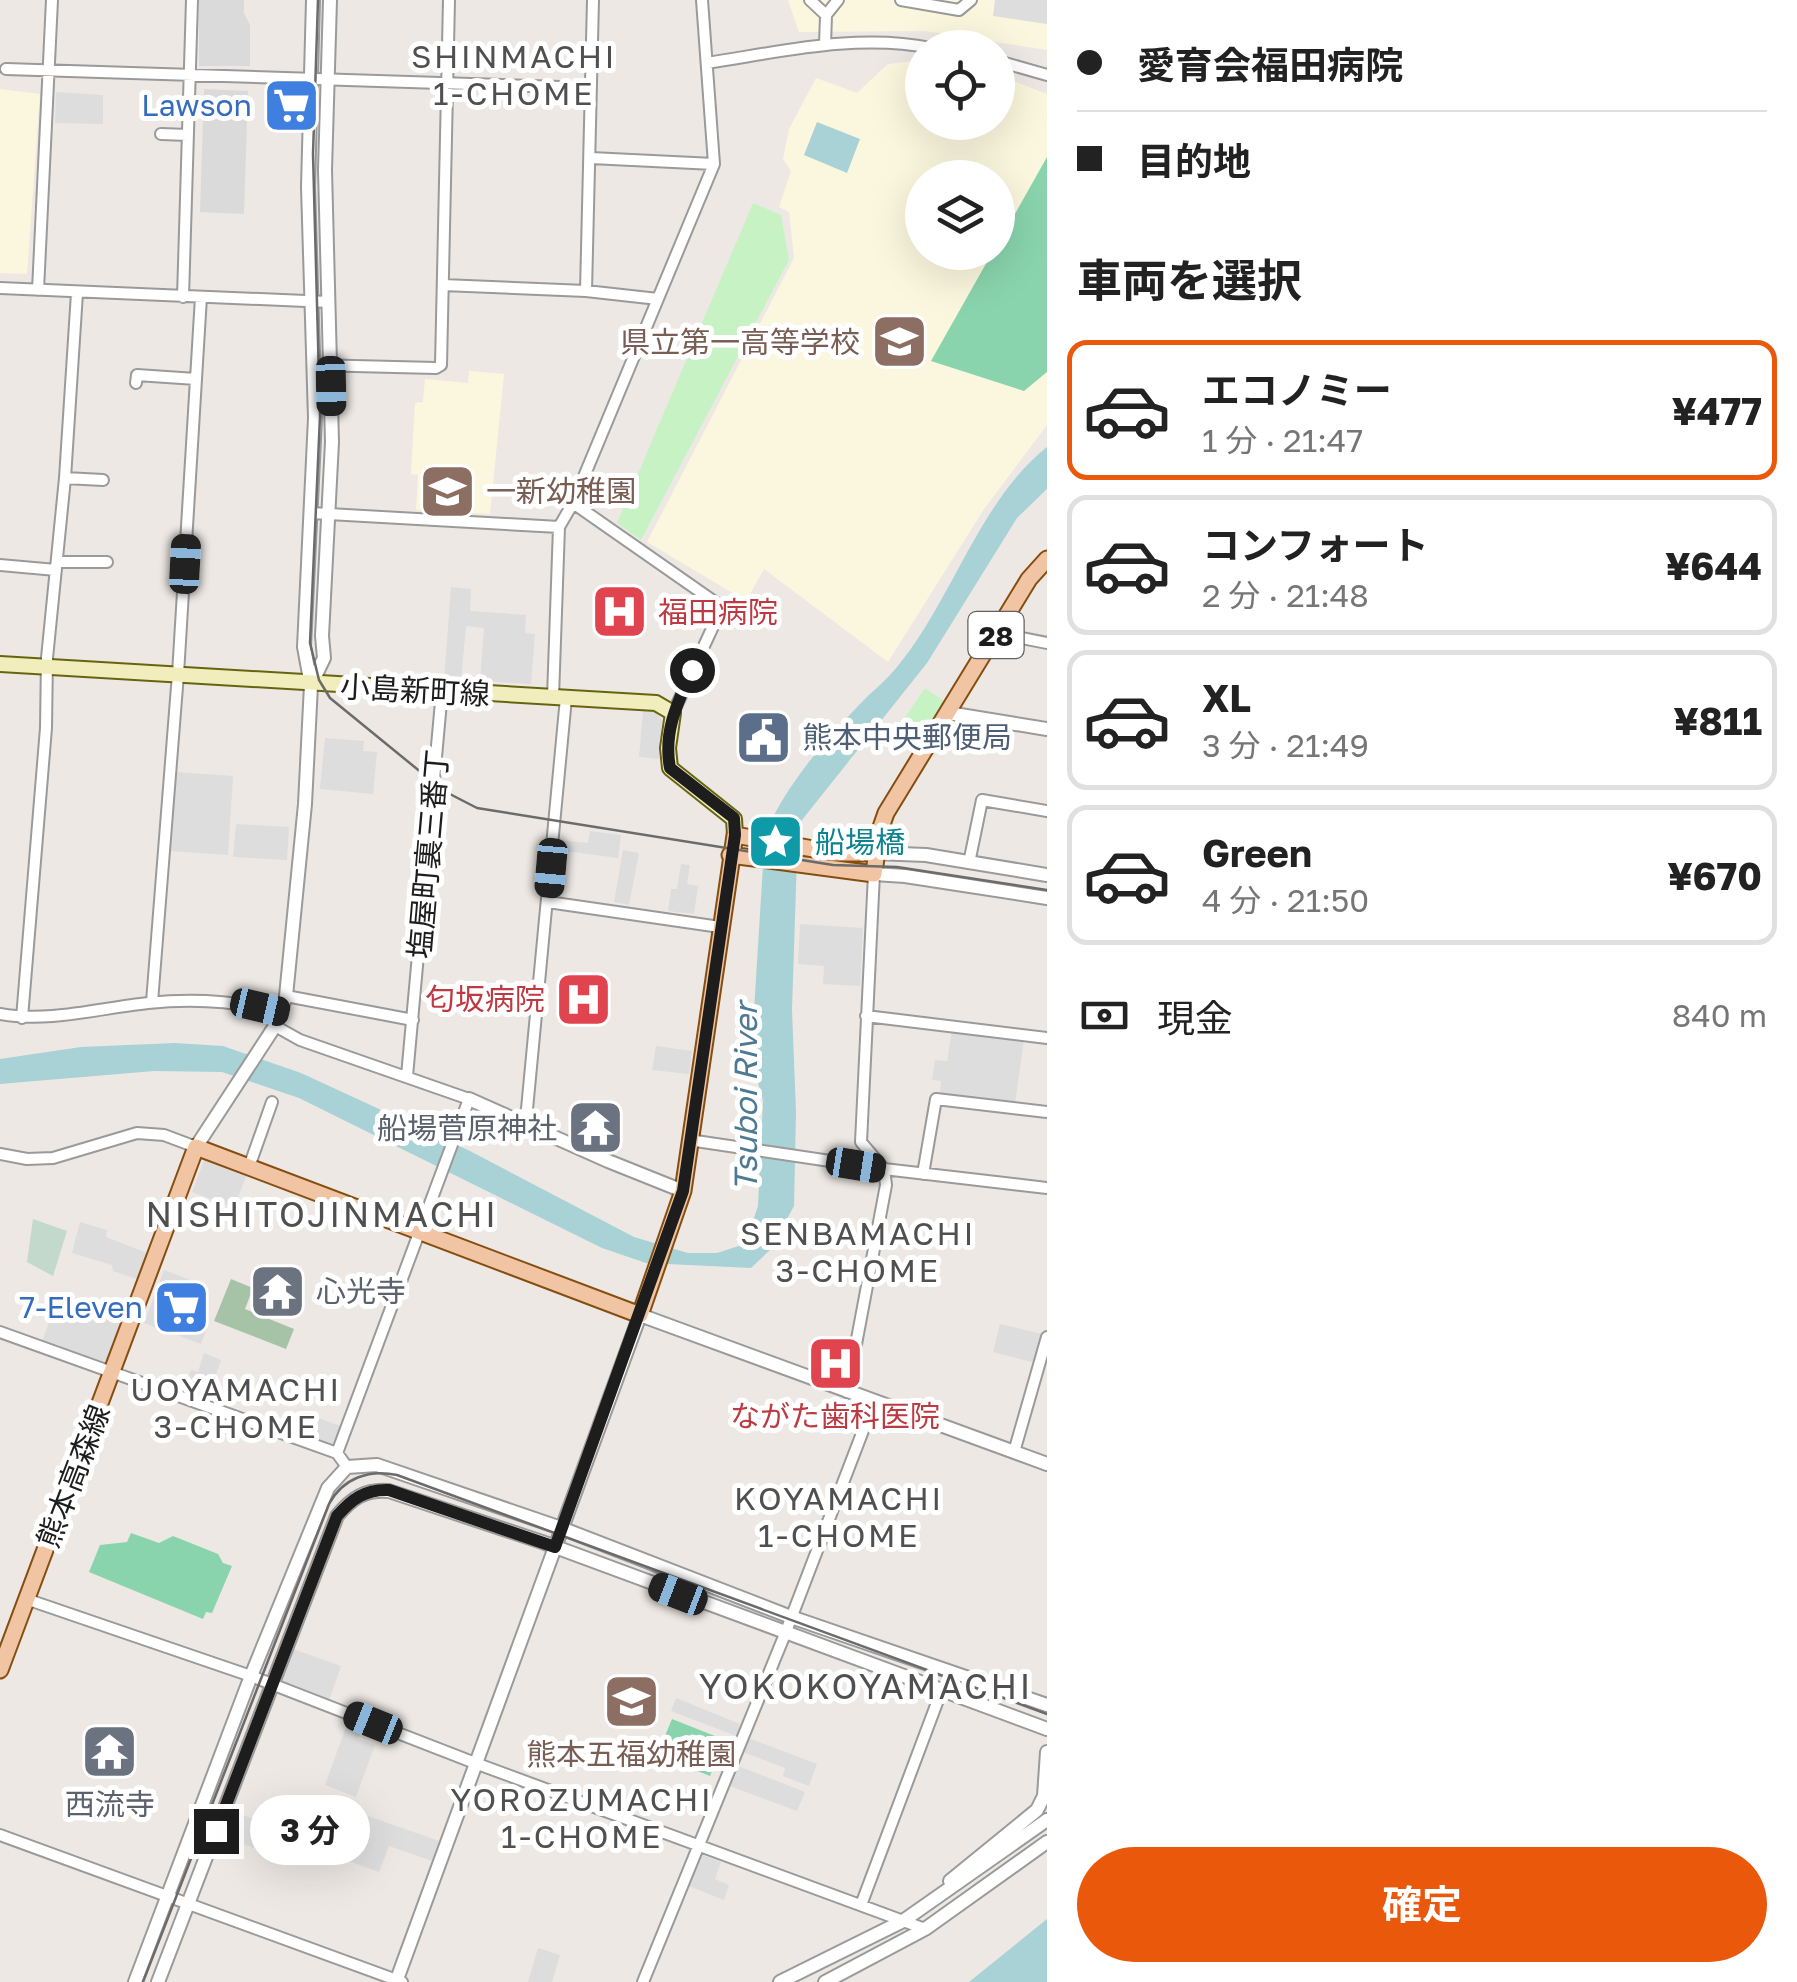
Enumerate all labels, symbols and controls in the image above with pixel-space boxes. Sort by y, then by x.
map controls [905,30,1015,270]
button: locate [905,30,1015,140]
district label: SHINMACHI 1-CHOME [411,37,617,112]
text: 愛育会福田病院 [1137,42,1403,87]
supermarket icon: Lawson [261,75,321,135]
place label: Lawson [141,87,252,123]
text: 目的地 [1137,138,1251,183]
button: layers [905,160,1015,270]
text: 車両を選択 [1077,253,1302,307]
school or university icon: 県立第一高等学校 [869,312,929,372]
place label: 県立第一高等学校 [620,324,860,360]
car [315,356,347,416]
icon: car [1082,365,1172,455]
text: エコノミー [1202,367,1392,412]
text: ¥477 [1672,388,1762,433]
text: 1 分 · 21:47 [1202,421,1363,459]
school or university icon: 一新幼稚園 [417,461,477,521]
place label: 一新幼稚園 [486,473,636,509]
icon: car [1082,520,1172,610]
text: コンフォート [1202,522,1429,567]
car [168,533,202,595]
text: ¥644 [1665,543,1762,588]
text: 2 分 · 21:48 [1202,576,1369,614]
hospital icon: 福田病院 [589,582,649,642]
place label: 福田病院 [658,594,778,630]
road number: 28 [968,612,1024,658]
route start [670,648,715,693]
street label: 小島新町線 [339,668,491,712]
icon: car [1082,675,1172,765]
text: XL [1202,675,1251,720]
text: ¥811 [1673,698,1762,743]
public building icon: 熊本中央郵便局 [733,707,793,767]
place label: 熊本中央郵便局 [802,719,1012,755]
text: 3 分 · 21:49 [1202,726,1369,764]
street label: 塩屋町裏三番丁 [401,748,455,960]
place icon: 船場橋 [746,812,806,872]
place label: 船場橋 [815,824,905,860]
icon: car [1082,830,1172,920]
text: Green [1202,830,1312,875]
car [533,837,569,899]
text: ¥670 [1667,853,1762,898]
text: 4 分 · 21:50 [1202,881,1369,919]
hospital icon: 匂坂病院 [554,969,614,1029]
place label: 匂坂病院 [425,981,545,1017]
car [227,986,293,1028]
icon: cash [1077,988,1132,1043]
text: 現金 [1157,995,1233,1040]
text: 840 m [1672,996,1767,1034]
water label: Tsuboi River [726,998,764,1191]
temple icon: 船場菅原神社 [566,1098,626,1158]
place label: 船場菅原神社 [377,1110,557,1146]
car [824,1145,888,1185]
district label: NISHITOJINMACHI [145,1193,499,1235]
district label: SENBAMACHI 3-CHOME [740,1214,976,1289]
temple icon: 心光寺 [247,1261,307,1321]
place label: 心光寺 [316,1273,406,1309]
supermarket icon: 7-Eleven [152,1277,212,1337]
place label: 7-Eleven [19,1289,143,1325]
hospital icon: ながた歯科医院 [805,1334,865,1394]
district label: UOYAMACHI 3-CHOME [130,1370,342,1445]
place label: ながた歯科医院 [730,1398,940,1434]
street label: 熊本高森線 [29,1400,117,1552]
district label: KOYAMACHI 1-CHOME [734,1479,944,1554]
car [645,1569,711,1619]
district label: YOKOKOYAMACHI [699,1665,1033,1707]
school or university icon: 熊本五福幼稚園 [601,1671,661,1731]
car [340,1698,406,1748]
temple icon: 西流寺 [80,1722,140,1782]
place label: 熊本五福幼稚園 [526,1736,736,1772]
district label: YOROZUMACHI 1-CHOME [451,1780,713,1855]
place label: 西流寺 [65,1786,155,1822]
callout: 3 分 [251,1796,371,1866]
route end [194,1809,239,1854]
text: 3 分 [280,1811,340,1849]
button: 確定 [1077,1847,1767,1962]

